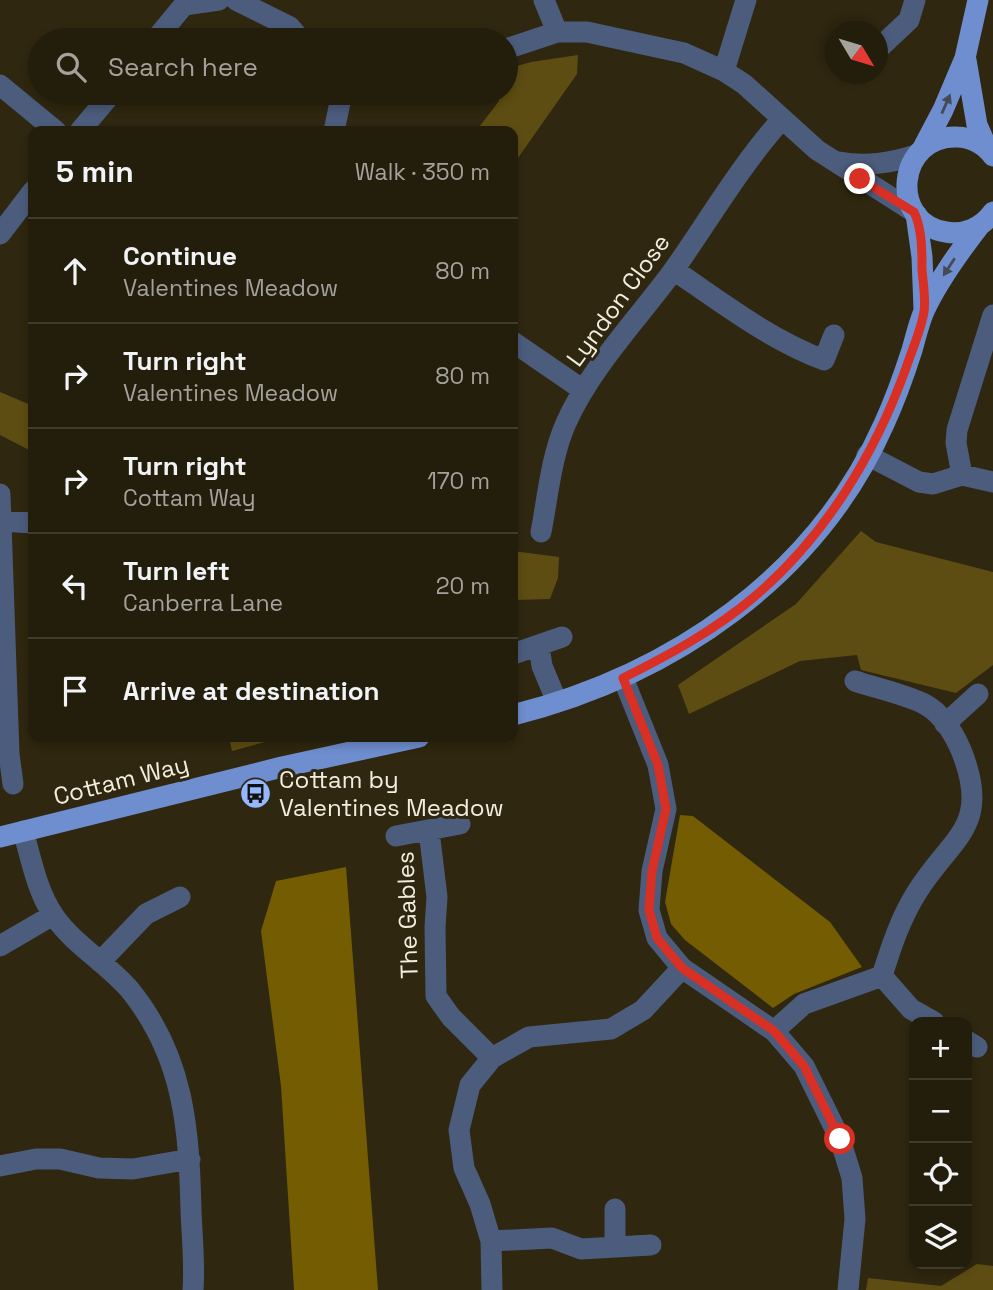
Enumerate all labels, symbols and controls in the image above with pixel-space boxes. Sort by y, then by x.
north arrow [825,21,888,84]
search box [28,28,518,105]
icon: search [52,48,90,86]
text: Search here [108,50,258,84]
one-way arrow [940,94,952,114]
text: 5 min [56,152,134,191]
text: Walk · 350 m [355,157,490,187]
route end [844,163,875,194]
street label: Lyndon Close [559,228,677,372]
text: Continue [123,239,237,273]
icon: ahead [56,252,94,290]
text: 80 m [435,256,490,286]
one-way arrow [943,257,956,276]
text: Valentines Meadow [123,273,338,303]
text: Turn right [123,344,247,378]
icon: right [56,357,94,395]
text: 80 m [435,361,490,391]
text: Valentines Meadow [123,378,338,408]
text: Turn right [123,449,247,483]
icon: right [56,462,94,500]
text: 170 m [427,466,490,496]
text: Cottam Way [123,483,256,513]
text: Turn left [123,554,230,588]
icon: left [56,567,94,605]
text: 20 m [436,571,490,601]
text: Canberra Lane [123,588,283,618]
icon: arrive [56,672,94,710]
text: Arrive at destination [123,674,380,708]
street label: Cottam Way [50,748,192,812]
place label: Cottam by Valentines Meadow [279,764,504,823]
bus stop icon: Cottam by Valentines Meadow [239,776,273,810]
street label: The Gables [389,851,425,979]
map controls [909,1017,972,1269]
button: + [909,1017,972,1080]
button: − [909,1080,972,1143]
route start [824,1123,855,1154]
button: locate [909,1143,972,1206]
button: layers [909,1206,972,1269]

